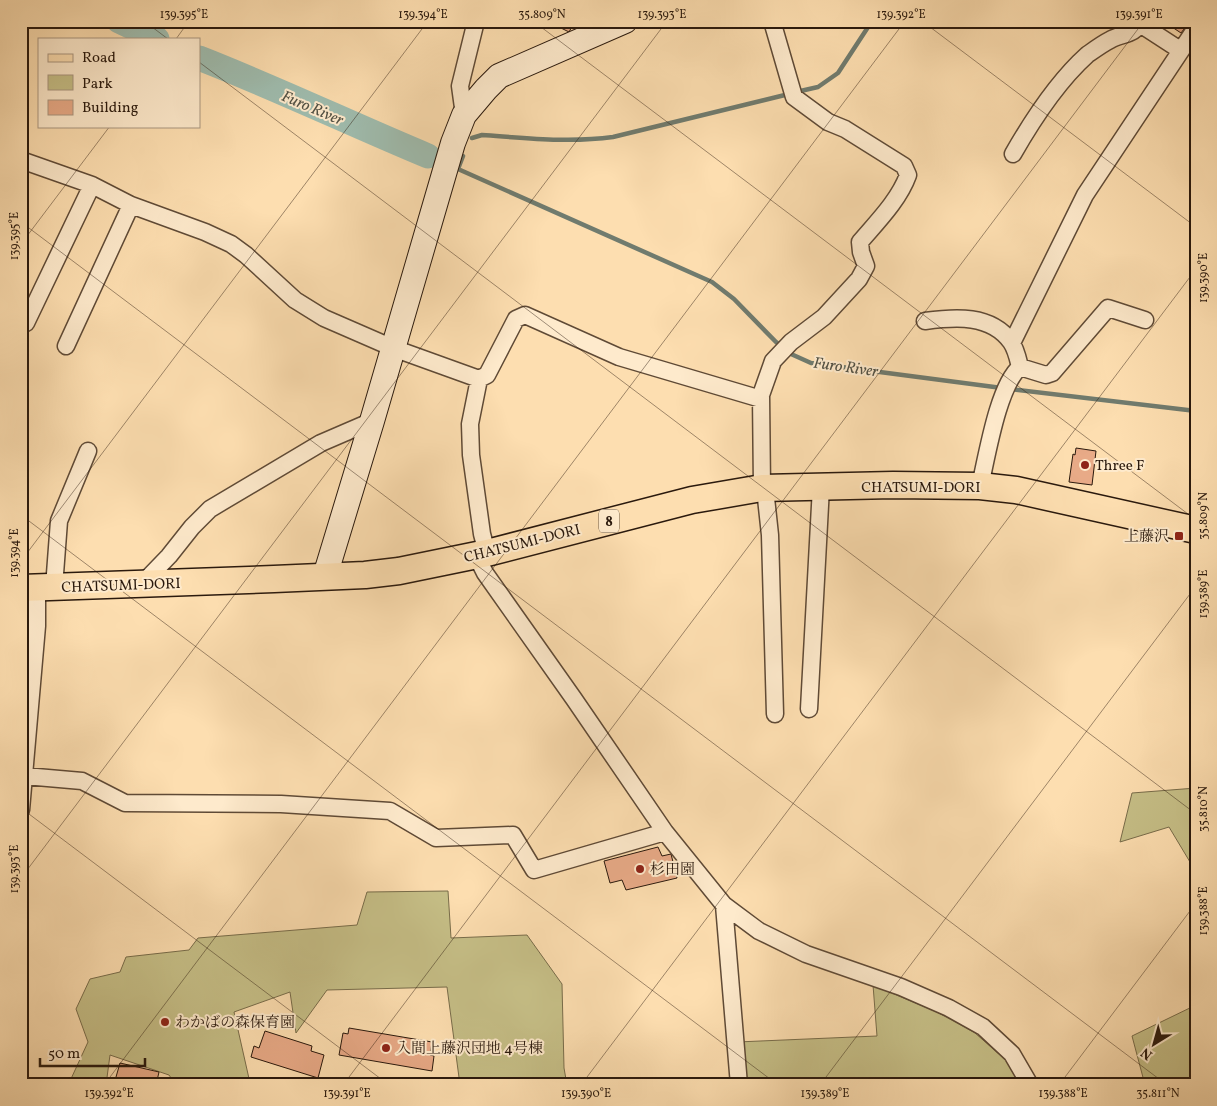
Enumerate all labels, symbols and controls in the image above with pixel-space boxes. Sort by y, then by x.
text: 139.395°E [160,7,208,23]
text: 139.394°E [398,7,448,23]
text: 35.809°N [518,7,566,23]
text: 139.393°E [638,7,686,23]
text: 139.392°E [876,7,926,23]
text: 139.391°E [1115,7,1163,23]
legend [38,38,200,128]
text: Road [82,48,116,69]
text: Park [82,74,113,95]
water label: Furo River [278,86,347,132]
text: Building [82,98,139,119]
text: 139.395°E [7,212,23,260]
text: 139.390°E [1196,253,1212,303]
water label: Furo River [812,353,881,384]
place label: Three F [1095,456,1144,477]
marker: Three F [1079,459,1091,471]
street label: CHATSUMI-DORI [861,478,981,499]
text: 35.809°N [1196,492,1212,540]
road number: 8 [599,510,619,532]
street label: CHATSUMI-DORI [462,520,583,569]
place label: 上藤沢 [1124,527,1169,548]
text: 139.394°E [7,528,23,578]
marker: 上藤沢 [1173,530,1185,542]
text: 139.389°E [1196,569,1212,619]
street label: CHATSUMI-DORI [61,574,181,599]
text: 35.810°N [1196,786,1212,832]
text: 139.393°E [7,845,23,893]
place label: 杉田園 [650,860,695,881]
marker: 杉田園 [634,863,646,875]
text: 139.388°E [1196,886,1212,936]
place label: わかばの森保育園 [175,1013,295,1034]
marker: わかばの森保育園 [159,1016,171,1028]
north arrow [1130,1018,1180,1068]
scale bar [40,1036,145,1068]
place label: 入間上藤沢団地 4号棟 [396,1039,543,1060]
marker: 入間上藤沢団地 4号棟 [380,1042,392,1054]
text: N [1137,1043,1157,1064]
text: 50 m [48,1044,80,1065]
text: 139.392°E [84,1086,134,1102]
text: 139.391°E [323,1086,371,1102]
text: 139.390°E [561,1086,611,1102]
text: 139.389°E [800,1086,850,1102]
text: 139.388°E [1038,1086,1088,1102]
text: 35.811°N [1136,1086,1180,1102]

